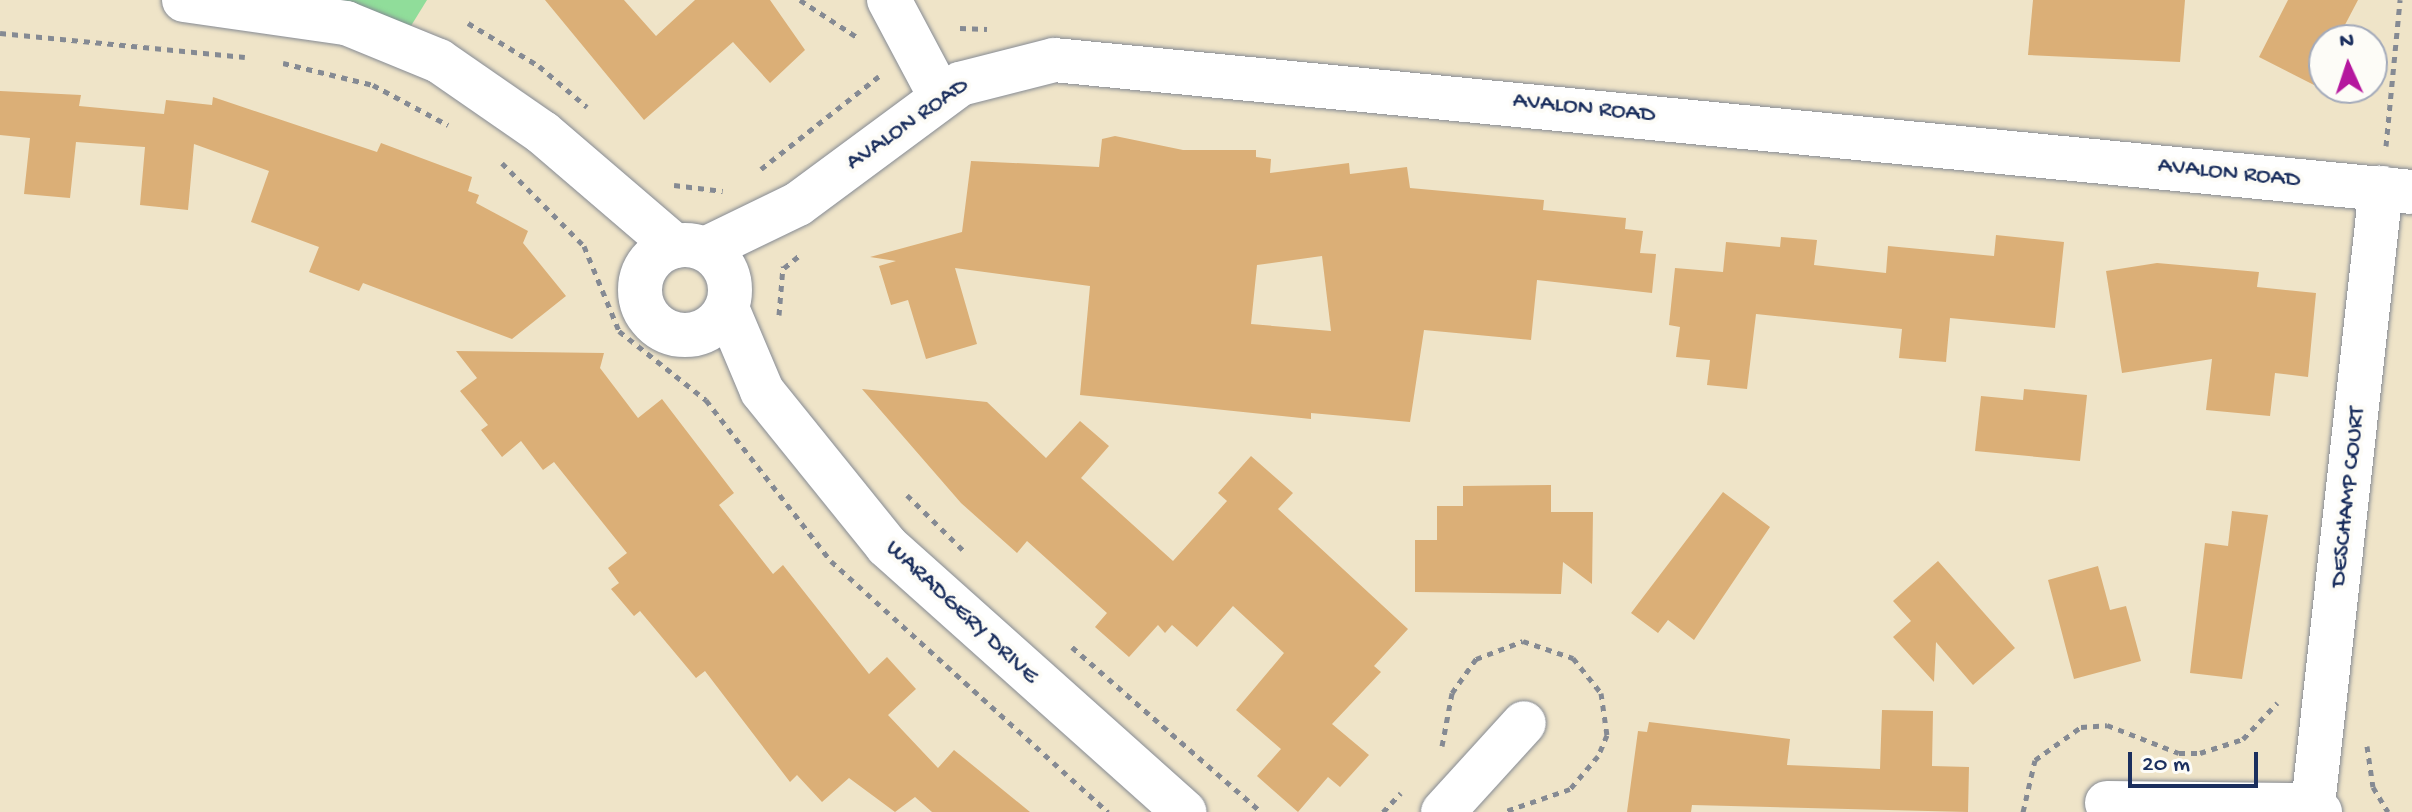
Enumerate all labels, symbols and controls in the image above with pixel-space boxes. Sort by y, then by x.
north arrow [2308,24,2388,104]
text: N [2339,29,2355,55]
street label: AVALON ROAD [841,72,975,178]
street label: AVALON ROAD [1511,87,1657,131]
street label: AVALON ROAD [2156,152,2302,196]
street label: DESCHAMP COURT [2325,405,2373,589]
street label: WARADGERY DRIVE [879,535,1043,691]
scale bar [2132,736,2262,786]
text: 20 m [2142,751,2190,780]

